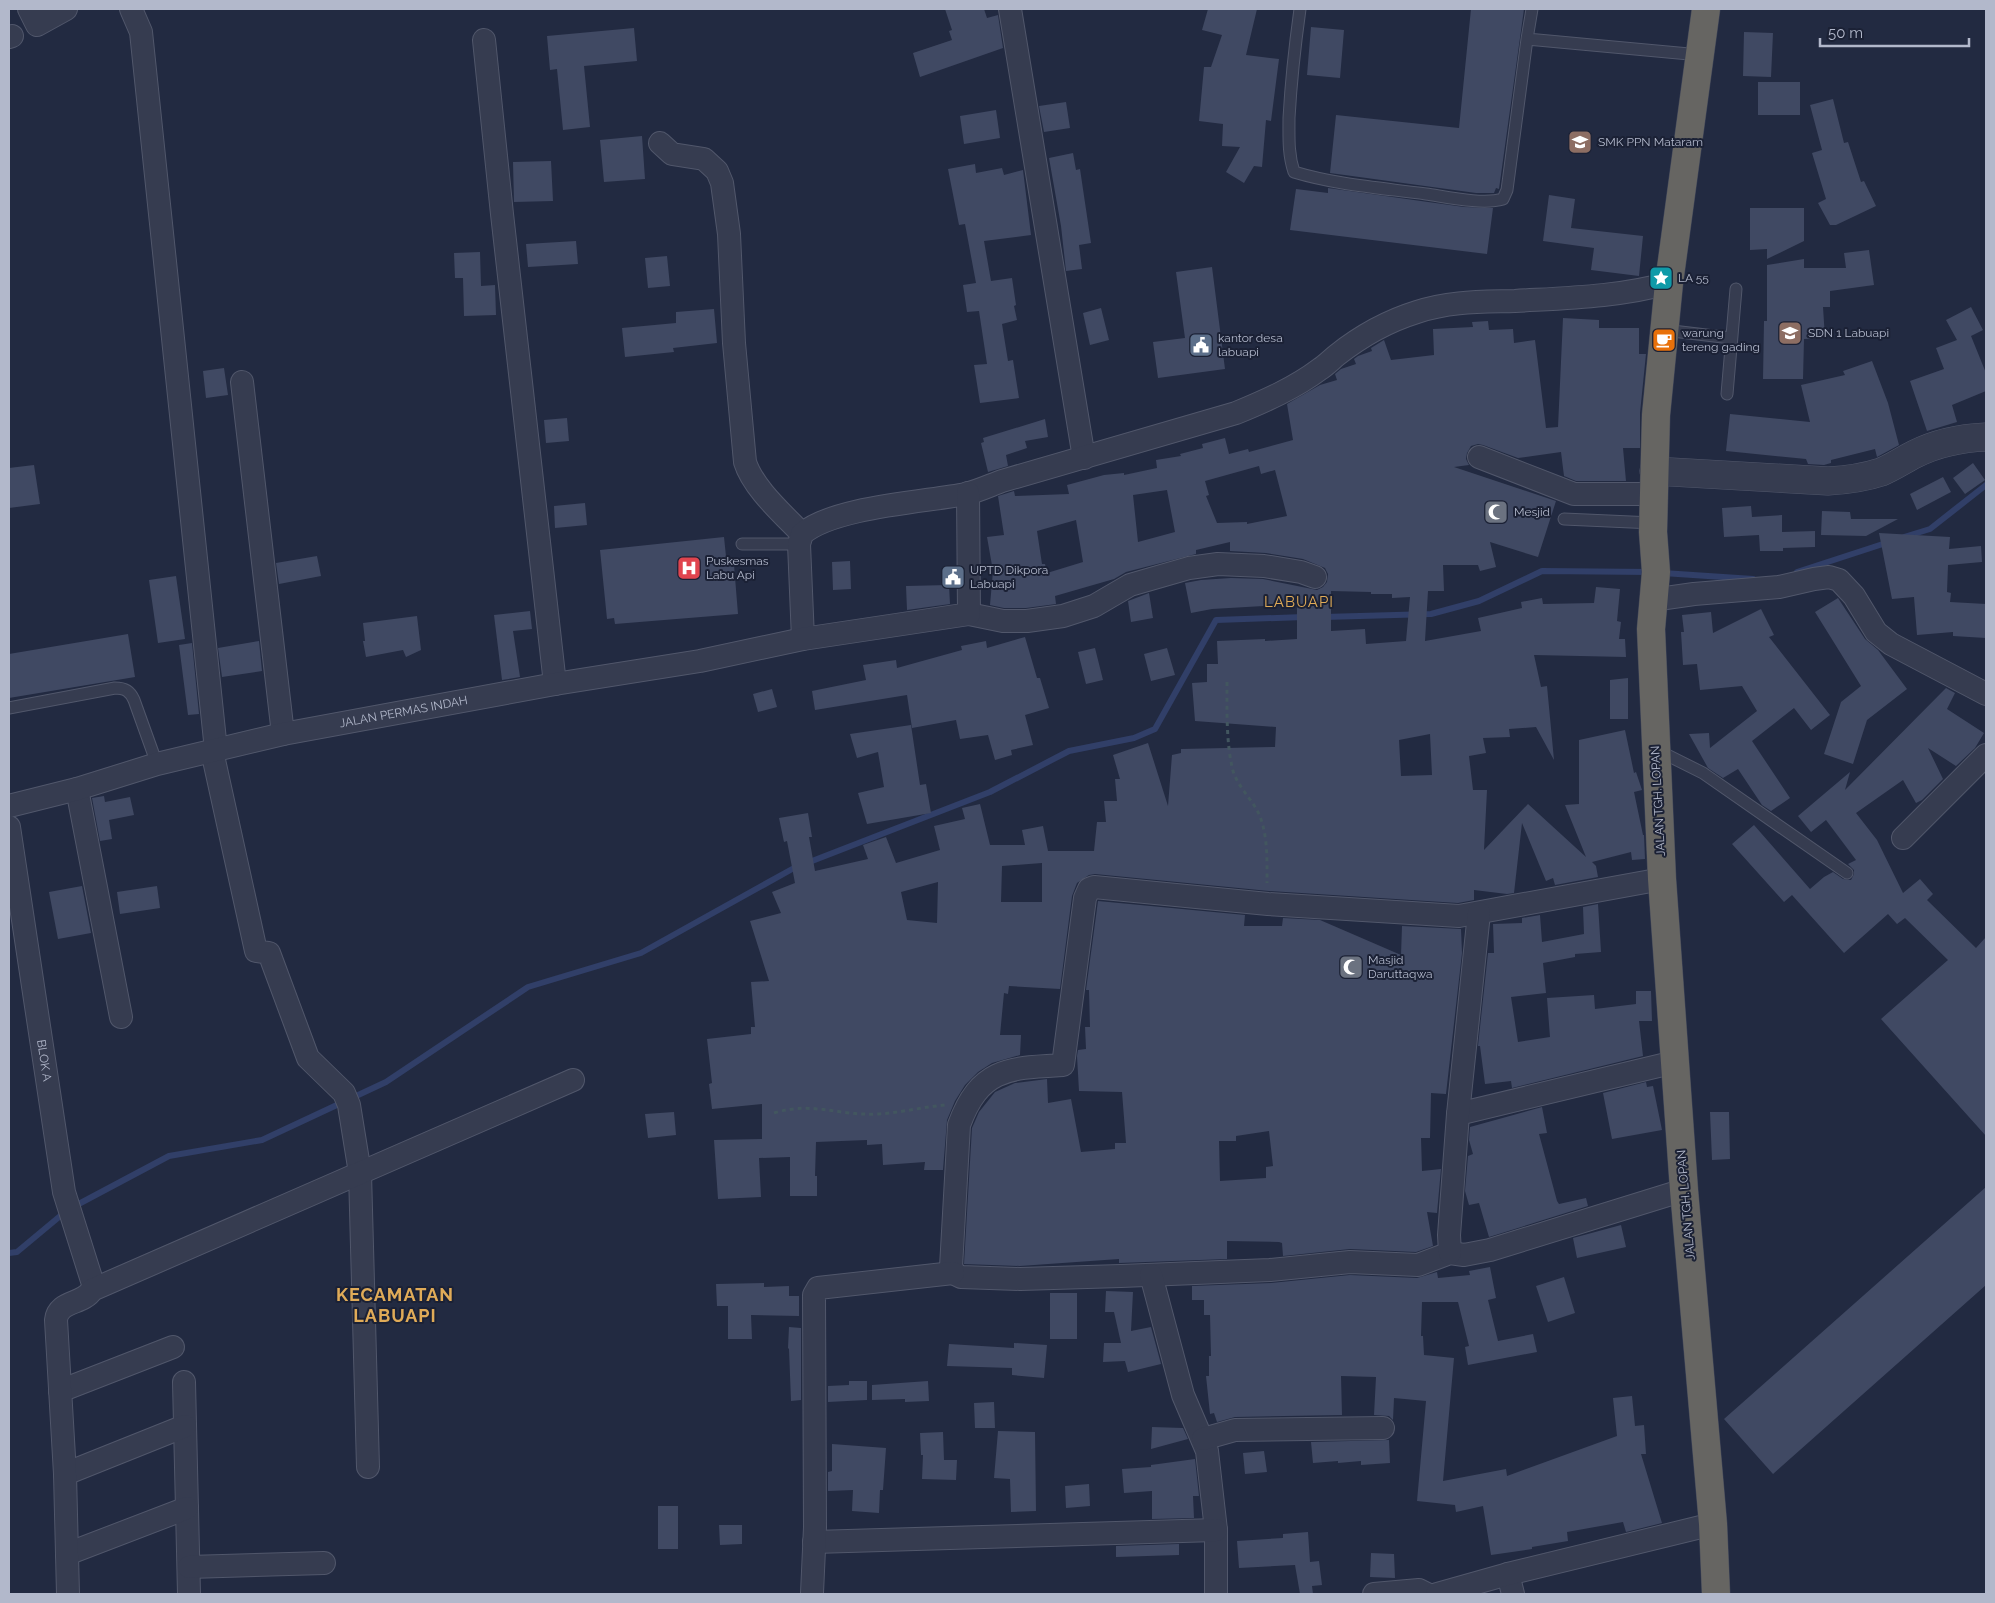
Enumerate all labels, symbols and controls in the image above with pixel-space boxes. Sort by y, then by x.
scale bar [1820,15,1969,47]
text: 50 m [1828,24,1863,42]
school or university icon: SMK PPN Mataram [1567,129,1593,155]
place label: SMK PPN Mataram [1598,135,1703,149]
place icon: LA 55 [1648,265,1674,291]
place label: LA 55 [1678,271,1709,285]
school or university icon: SDN 1 Labuapi [1777,320,1803,346]
place label: warung tereng gading [1682,326,1760,354]
place label: SDN 1 Labuapi [1808,326,1889,340]
cafe icon: warung tereng gading [1651,327,1677,353]
place label: kantor desa labuapi [1218,331,1283,359]
public building icon: kantor desa labuapi [1188,332,1214,358]
mosque icon: Mesjid [1483,499,1509,525]
place label: Mesjid [1514,505,1550,519]
place label: Puskesmas Labu Api [706,554,769,582]
hospital icon: Puskesmas Labu Api [676,555,702,581]
place label: UPTD Dikpora Labuapi [970,563,1048,591]
public building icon: UPTD Dikpora Labuapi [940,564,966,590]
district label: LABUAPI [1264,593,1334,611]
street label: JALAN PERMAS INDAH [338,693,469,730]
street label: JALAN TGH. LOPAN [1648,745,1668,857]
place label: Masjid Daruttaqwa [1368,953,1433,981]
mosque icon: Masjid Daruttaqwa [1338,954,1364,980]
street label: BLOK A [34,1039,54,1082]
street label: JALAN TGH. LOPAN [1674,1149,1698,1261]
district label: KECAMATAN LABUAPI [336,1284,454,1326]

